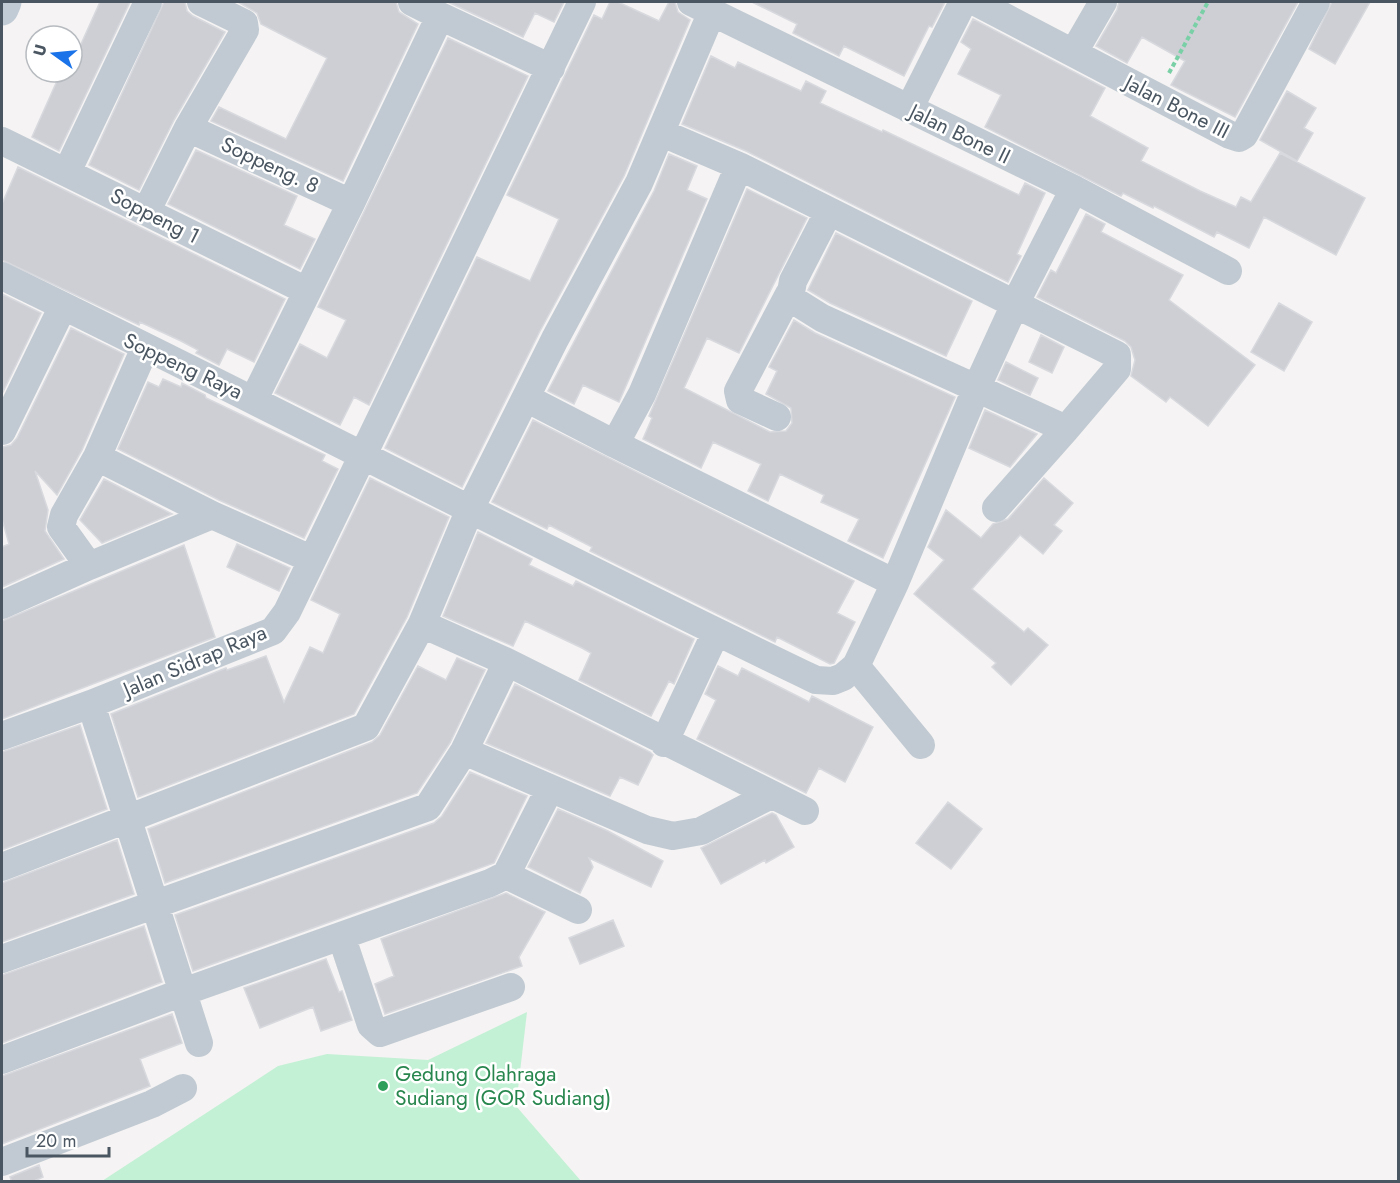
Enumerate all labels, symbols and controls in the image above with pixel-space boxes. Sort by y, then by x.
north arrow [24,24,84,84]
text: U [27,42,53,59]
street label: Jalan Bone III [1117,66,1235,146]
street label: Jalan Bone II [902,95,1016,171]
street label: Soppeng. 8 [216,129,324,201]
street label: Soppeng 1 [105,181,205,251]
street label: Soppeng Raya [119,325,247,407]
street label: Jalan Sidrap Raya [116,617,271,706]
place label: Gedung Olahraga Sudiang (GOR Sudiang) [395,1059,611,1113]
marker: Gedung Olahraga Sudiang (GOR Sudiang) [376,1079,390,1093]
scale bar [27,1120,110,1158]
text: 20 m [36,1128,76,1154]

